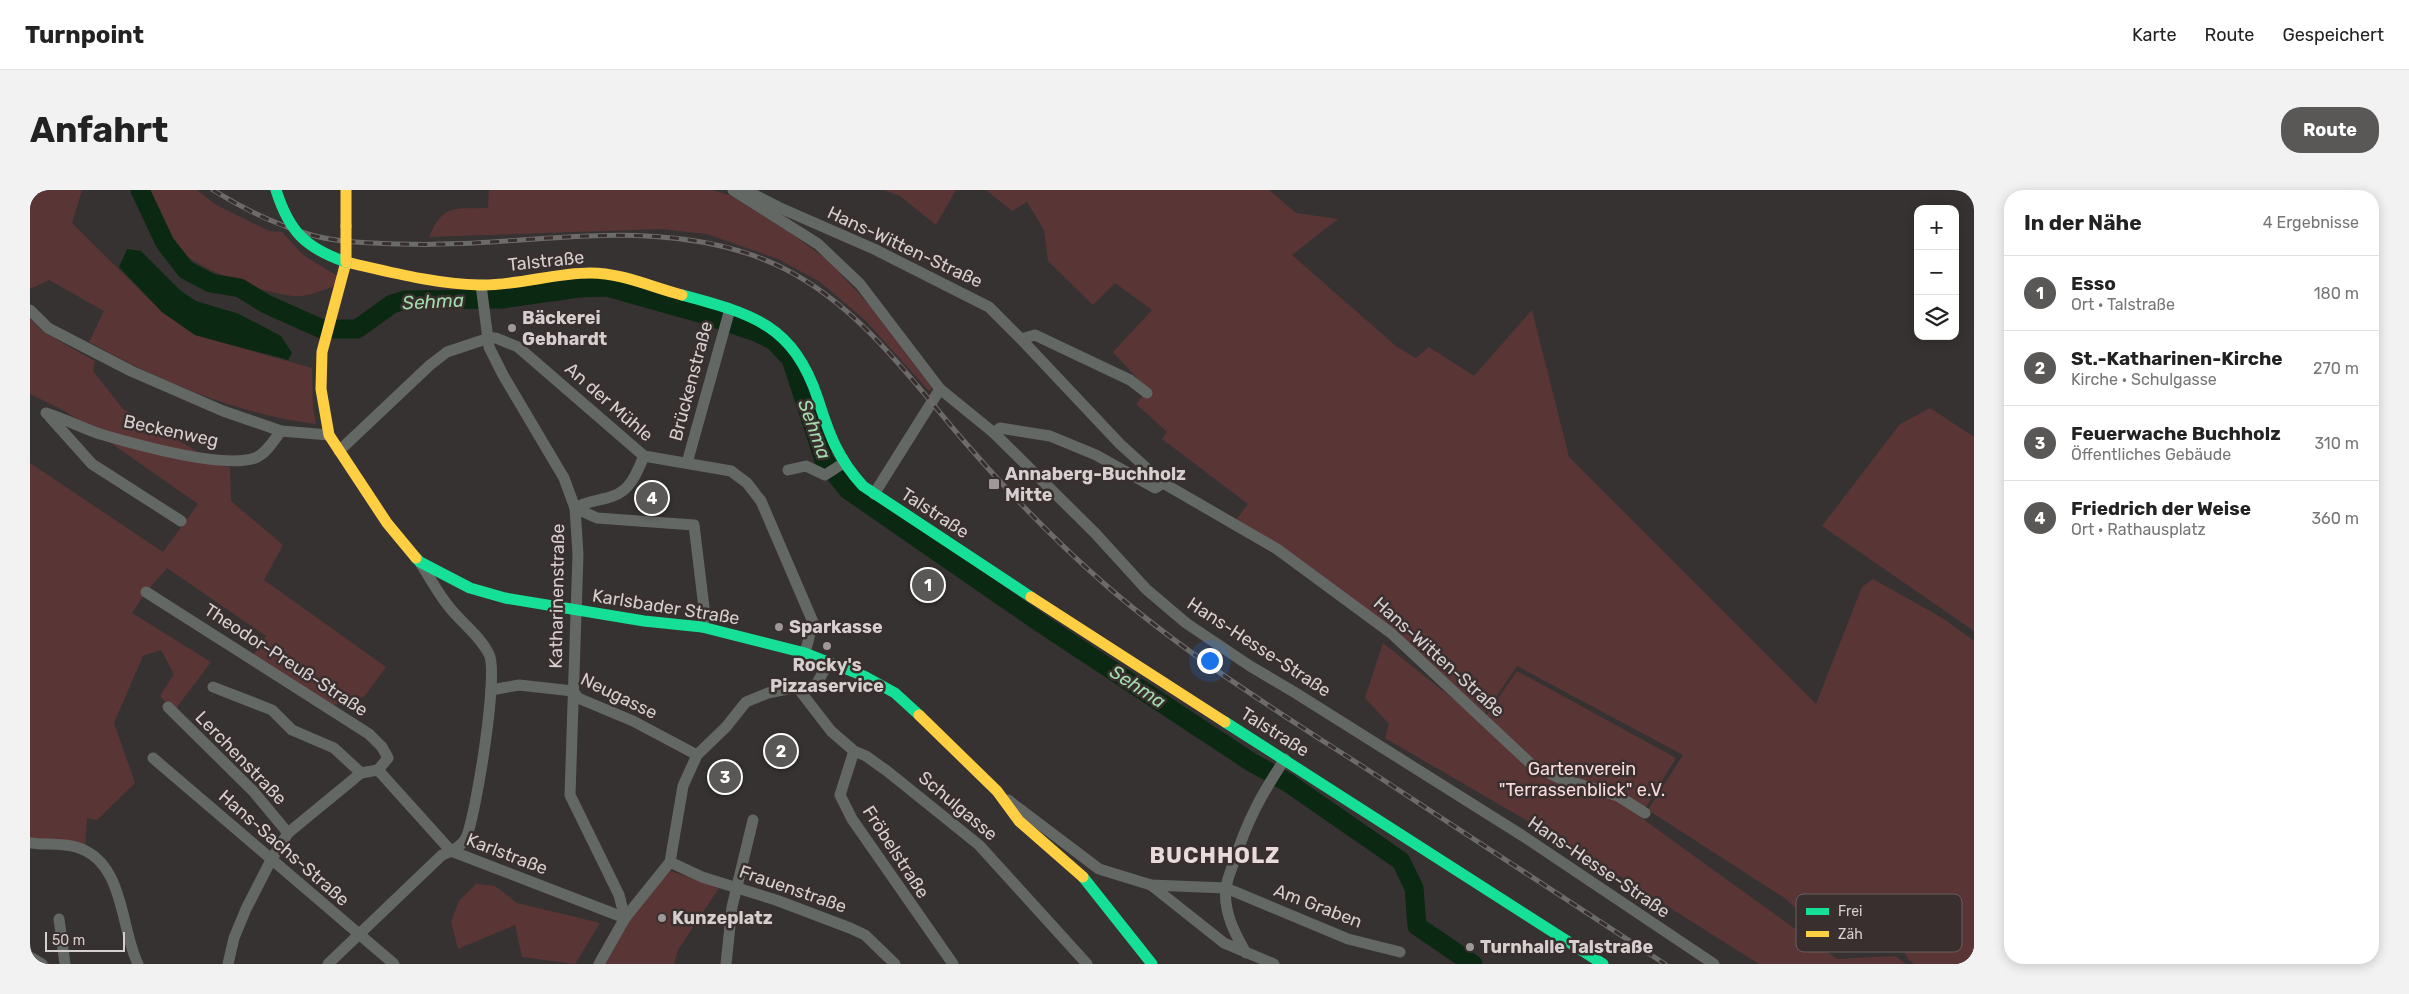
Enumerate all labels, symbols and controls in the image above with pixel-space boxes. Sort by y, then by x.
text: Turnpoint [25,21,144,49]
text: Karte [2132,24,2176,46]
text: Route [2204,24,2254,46]
text: Gespeichert [2282,24,2384,46]
button: Route [2281,107,2379,153]
text: Anfahrt [30,109,168,151]
street label: Hans-Witten-Straße [824,201,986,293]
map controls [1914,205,1959,340]
button: + [1914,205,1959,250]
text: In der Nähe [2024,210,2142,235]
text: 4 Ergebnisse [2263,213,2359,232]
street label: Talstraße [507,246,585,276]
button: − [1914,250,1959,295]
text: Esso [2071,272,2116,295]
text: 1 [2036,284,2044,303]
text: 180 m [2314,284,2359,303]
water label: Sehma [401,288,465,315]
button: layers [1914,295,1959,340]
text: Ort · Talstraße [2071,295,2175,314]
place label: Bäckerei Gebhardt [522,307,607,350]
street label: Brückenstraße [664,319,718,443]
marker: Bäckerei Gebhardt [506,322,518,334]
text: St.-Katharinen-Kirche [2071,347,2283,370]
street label: An der Mühle [560,358,658,446]
text: 2 [2035,359,2045,378]
text: 270 m [2313,359,2359,378]
text: Kirche · Schulgasse [2071,370,2217,389]
water label: Sehma [793,396,836,462]
street label: Beckenweg [121,410,221,452]
text: Feuerwache Buchholz [2071,422,2281,445]
text: 3 [2035,434,2045,453]
text: 310 m [2315,434,2359,453]
text: Öffentliches Gebäude [2071,445,2231,464]
place label: Annaberg-Buchholz Mitte [1005,463,1186,506]
marker: Annaberg-Buchholz Mitte [987,477,1001,491]
pin: 4 [636,479,668,517]
street label: Talstraße [897,483,973,543]
text: Friedrich der Weise [2071,497,2251,520]
text: 4 [2035,509,2045,528]
text: 360 m [2311,509,2359,528]
text: Ort · Rathausplatz [2071,520,2206,539]
street label: Katharinenstraße [545,523,569,669]
pin: 1 [912,566,944,604]
street label: Karlsbader Straße [591,584,741,630]
street label: Hans-Hesse-Straße [1183,592,1335,702]
street label: Hans-Witten-Straße [1369,592,1509,722]
street label: Theodor-Preuß-Straße [200,599,372,721]
place label: Sparkasse [789,616,883,638]
marker: Sparkasse [773,621,785,633]
marker: Rocky's Pizzaservice [821,640,833,652]
your location [1197,648,1223,674]
place label: Rocky's Pizzaservice [770,654,884,697]
water label: Sehma [1105,660,1170,713]
street label: Neugasse [577,668,661,724]
street label: Talstraße [1237,702,1313,762]
street label: Lerchenstraße [191,706,291,810]
pin: 2 [765,732,797,770]
pin: 3 [709,758,741,796]
park label: Gartenverein "Terrassenblick" e.V. [1499,758,1665,801]
street label: Schulgasse [914,767,1002,845]
street label: Hans-Sachs-Straße [214,785,354,911]
street label: Fröbelstraße [858,802,934,902]
street label: Hans-Hesse-Straße [1524,811,1674,923]
street label: Karlstraße [463,828,551,880]
district label: BUCHHOLZ [1150,842,1280,869]
street label: Frauenstraße [736,860,850,918]
street label: Am Graben [1271,879,1365,933]
legend [1796,894,1962,952]
text: Frei [1838,903,1862,920]
place label: Kunzeplatz [672,907,773,929]
marker: Kunzeplatz [656,912,668,924]
text: Zäh [1838,926,1863,943]
scale bar [45,929,125,952]
text: 50 m [52,932,85,949]
place label: Turnhalle Talstraße [1480,936,1653,958]
marker: Turnhalle Talstraße [1464,941,1476,953]

